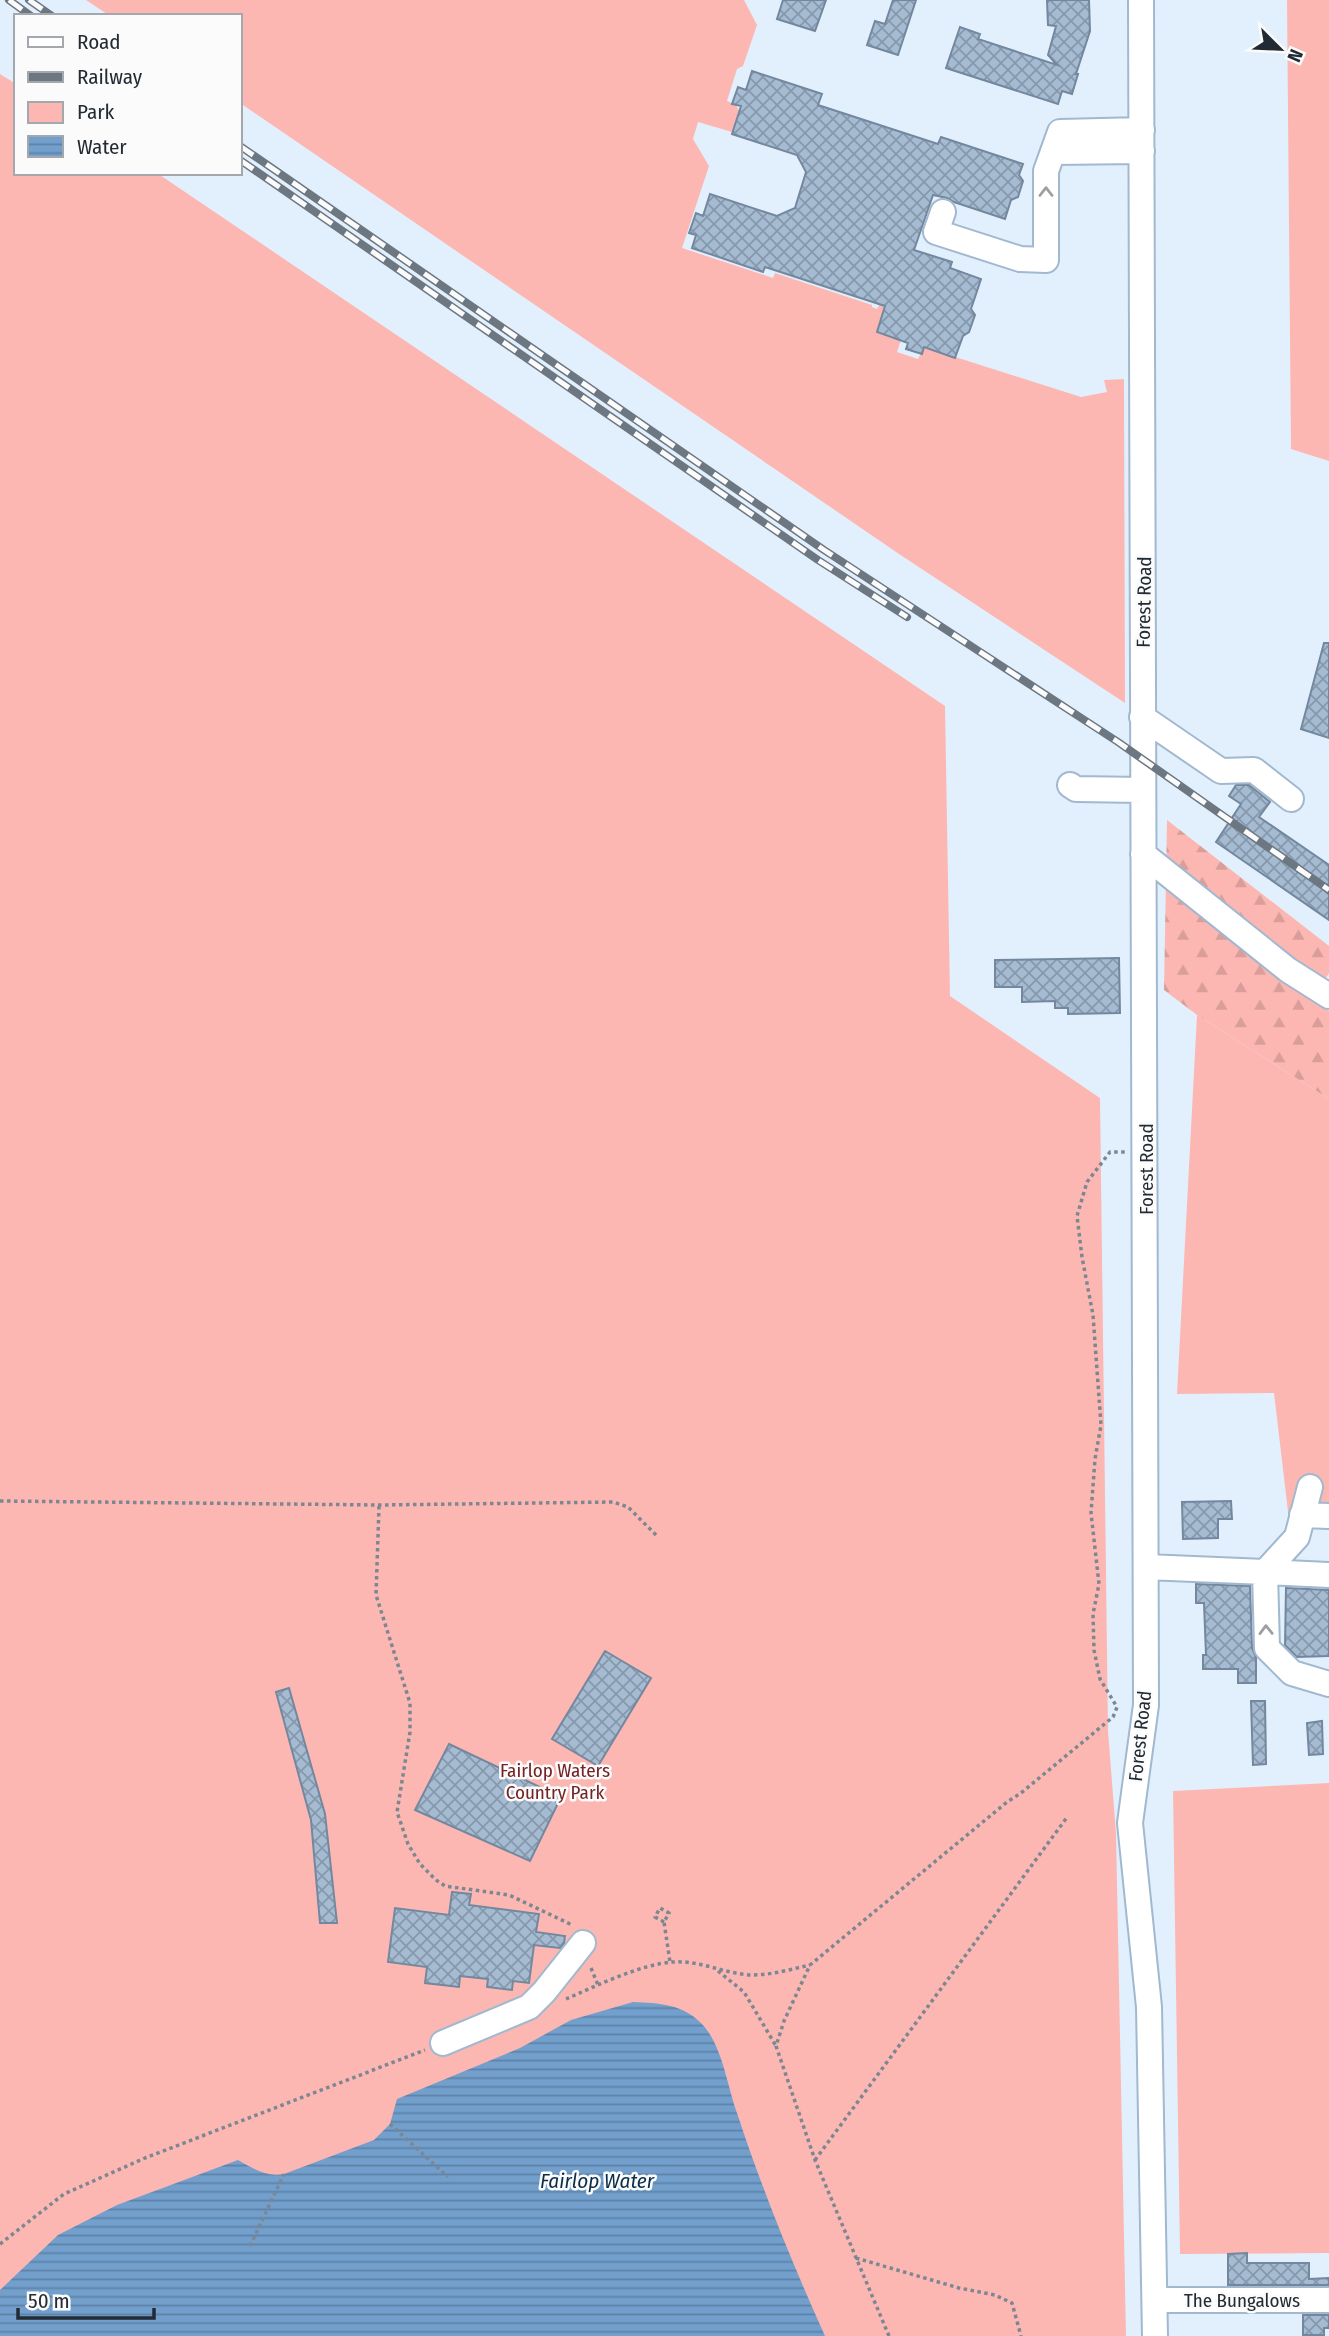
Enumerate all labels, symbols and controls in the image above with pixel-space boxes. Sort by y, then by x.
legend [14,14,242,175]
north arrow [1245,14,1315,84]
text: Road [77,29,121,55]
text: N [1282,46,1308,66]
text: Railway [77,64,143,90]
text: Park [77,99,115,125]
text: Water [77,134,127,160]
one-way arrow [1038,186,1054,197]
street label: Forest Road [1132,556,1156,648]
street label: Forest Road [1135,1123,1158,1215]
one-way arrow [1258,1624,1274,1634]
street label: Forest Road [1124,1689,1156,1783]
park label: Fairlop Waters Country Park [500,1759,610,1804]
water label: Fairlop Water [540,2168,655,2194]
scale bar [18,2276,154,2320]
text: 50 m [28,2288,70,2314]
street label: The Bungalows [1184,2289,1300,2312]

